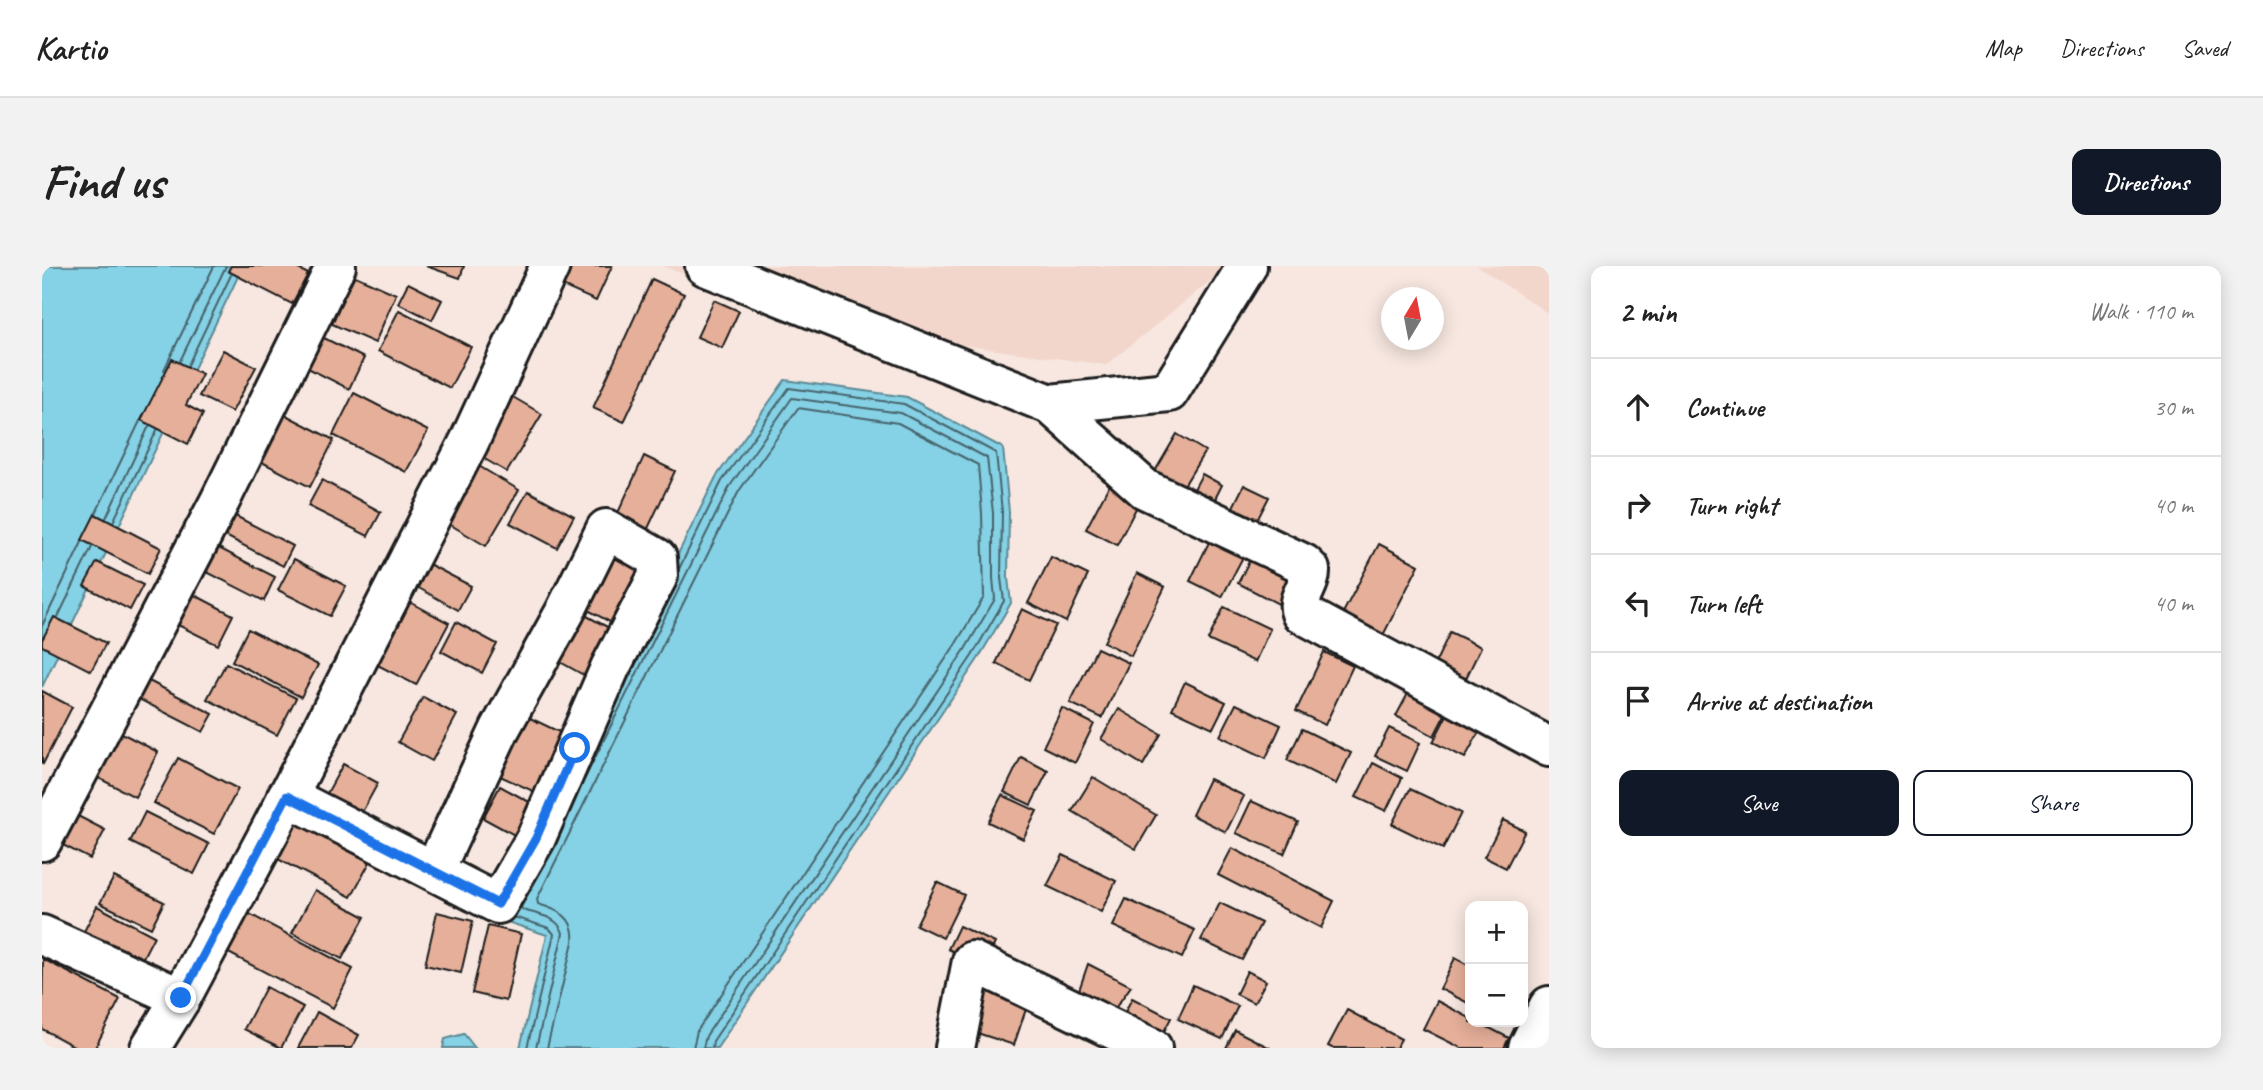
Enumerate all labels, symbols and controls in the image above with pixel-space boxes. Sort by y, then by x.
text: Kartio [35,27,106,69]
text: Map [1985,33,2022,63]
text: Directions [2060,33,2143,63]
text: Saved [2181,33,2228,63]
button: Directions [2072,149,2221,215]
text: Find us [42,151,164,213]
north arrow [1381,287,1444,350]
text: 2 min [1619,293,1676,331]
text: Walk · 110 m [2089,297,2193,326]
icon: ahead [1619,388,1657,426]
text: Continue [1686,391,1764,424]
text: 30 m [2154,393,2193,422]
icon: right [1619,486,1657,524]
text: Turn right [1686,489,1777,522]
text: 40 m [2154,491,2193,520]
icon: left [1619,584,1657,622]
text: Turn left [1686,587,1761,620]
text: 40 m [2154,589,2193,618]
icon: arrive [1619,682,1657,720]
text: Arrive at destination [1686,685,1872,718]
route start [559,732,590,763]
button: Save [1619,770,1899,836]
button: Share [1913,770,2193,836]
map controls [1465,901,1528,1027]
button: + [1465,901,1528,964]
button: − [1465,964,1528,1027]
route end [165,982,196,1013]

